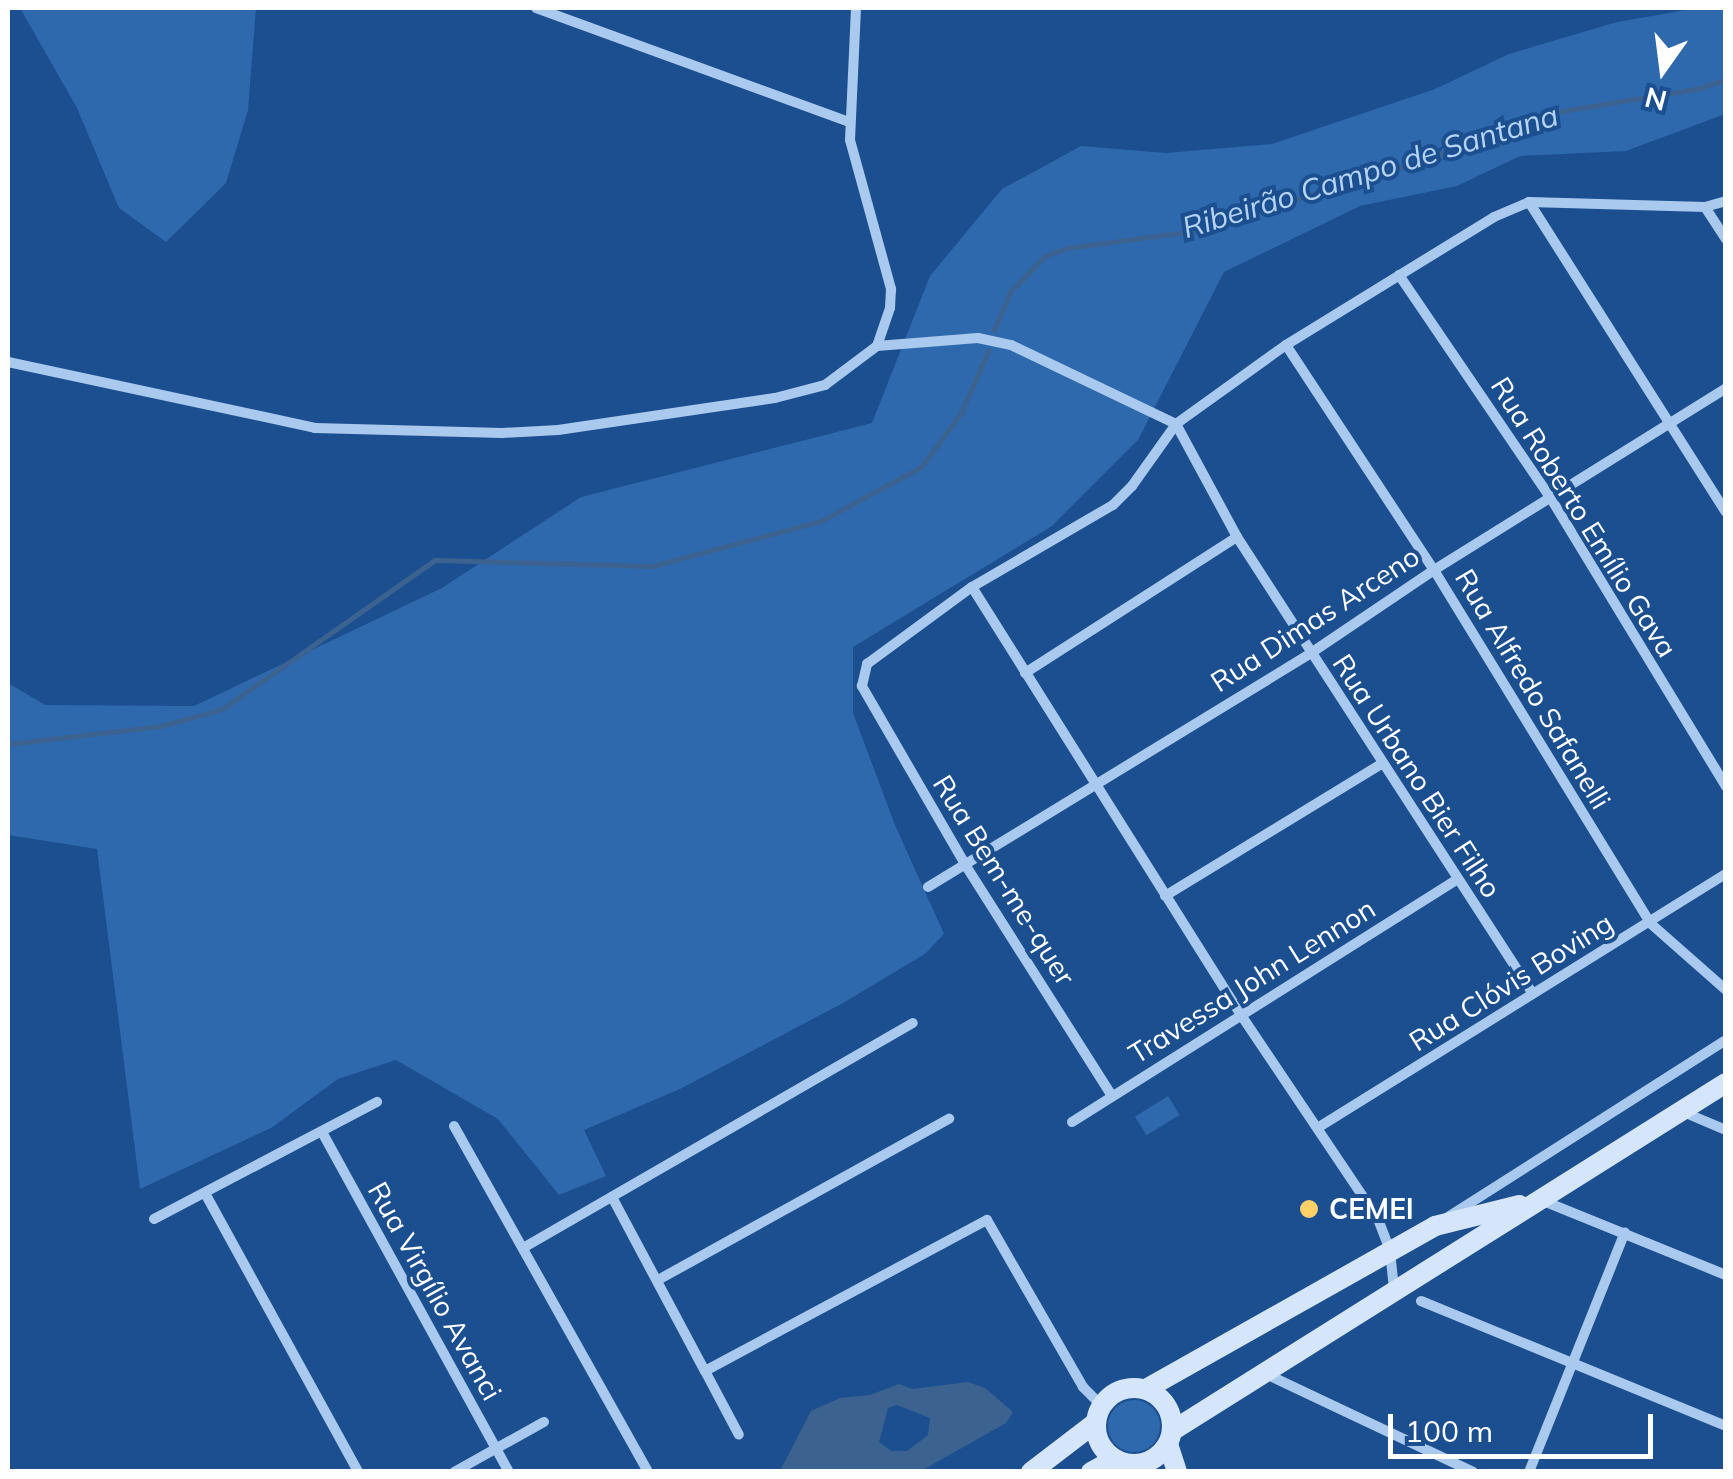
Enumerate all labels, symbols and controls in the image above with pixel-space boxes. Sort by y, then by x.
north arrow [1613,20,1713,120]
text: N [1641,80,1670,119]
water label: Ribeirão Campo de Santana [1178,97,1562,245]
street label: Rua Roberto Emílio Gava [1484,371,1684,663]
street label: Rua Dimas Arceno [1205,539,1425,699]
street label: Rua Alfredo Safanelli [1448,563,1618,815]
street label: Rua Urbano Bier Filho [1326,648,1508,904]
street label: Rua Bem-me-quer [926,769,1082,991]
street label: Travessa John Lennon [1123,891,1381,1071]
street label: Rua Clóvis Boving [1403,906,1619,1058]
street label: Rua Virgílio Avanci [361,1176,509,1406]
place label: CEMEI [1329,1192,1414,1226]
marker: CEMEI [1298,1198,1320,1220]
scale bar [1393,1394,1658,1456]
text: 100 m [1405,1412,1493,1450]

